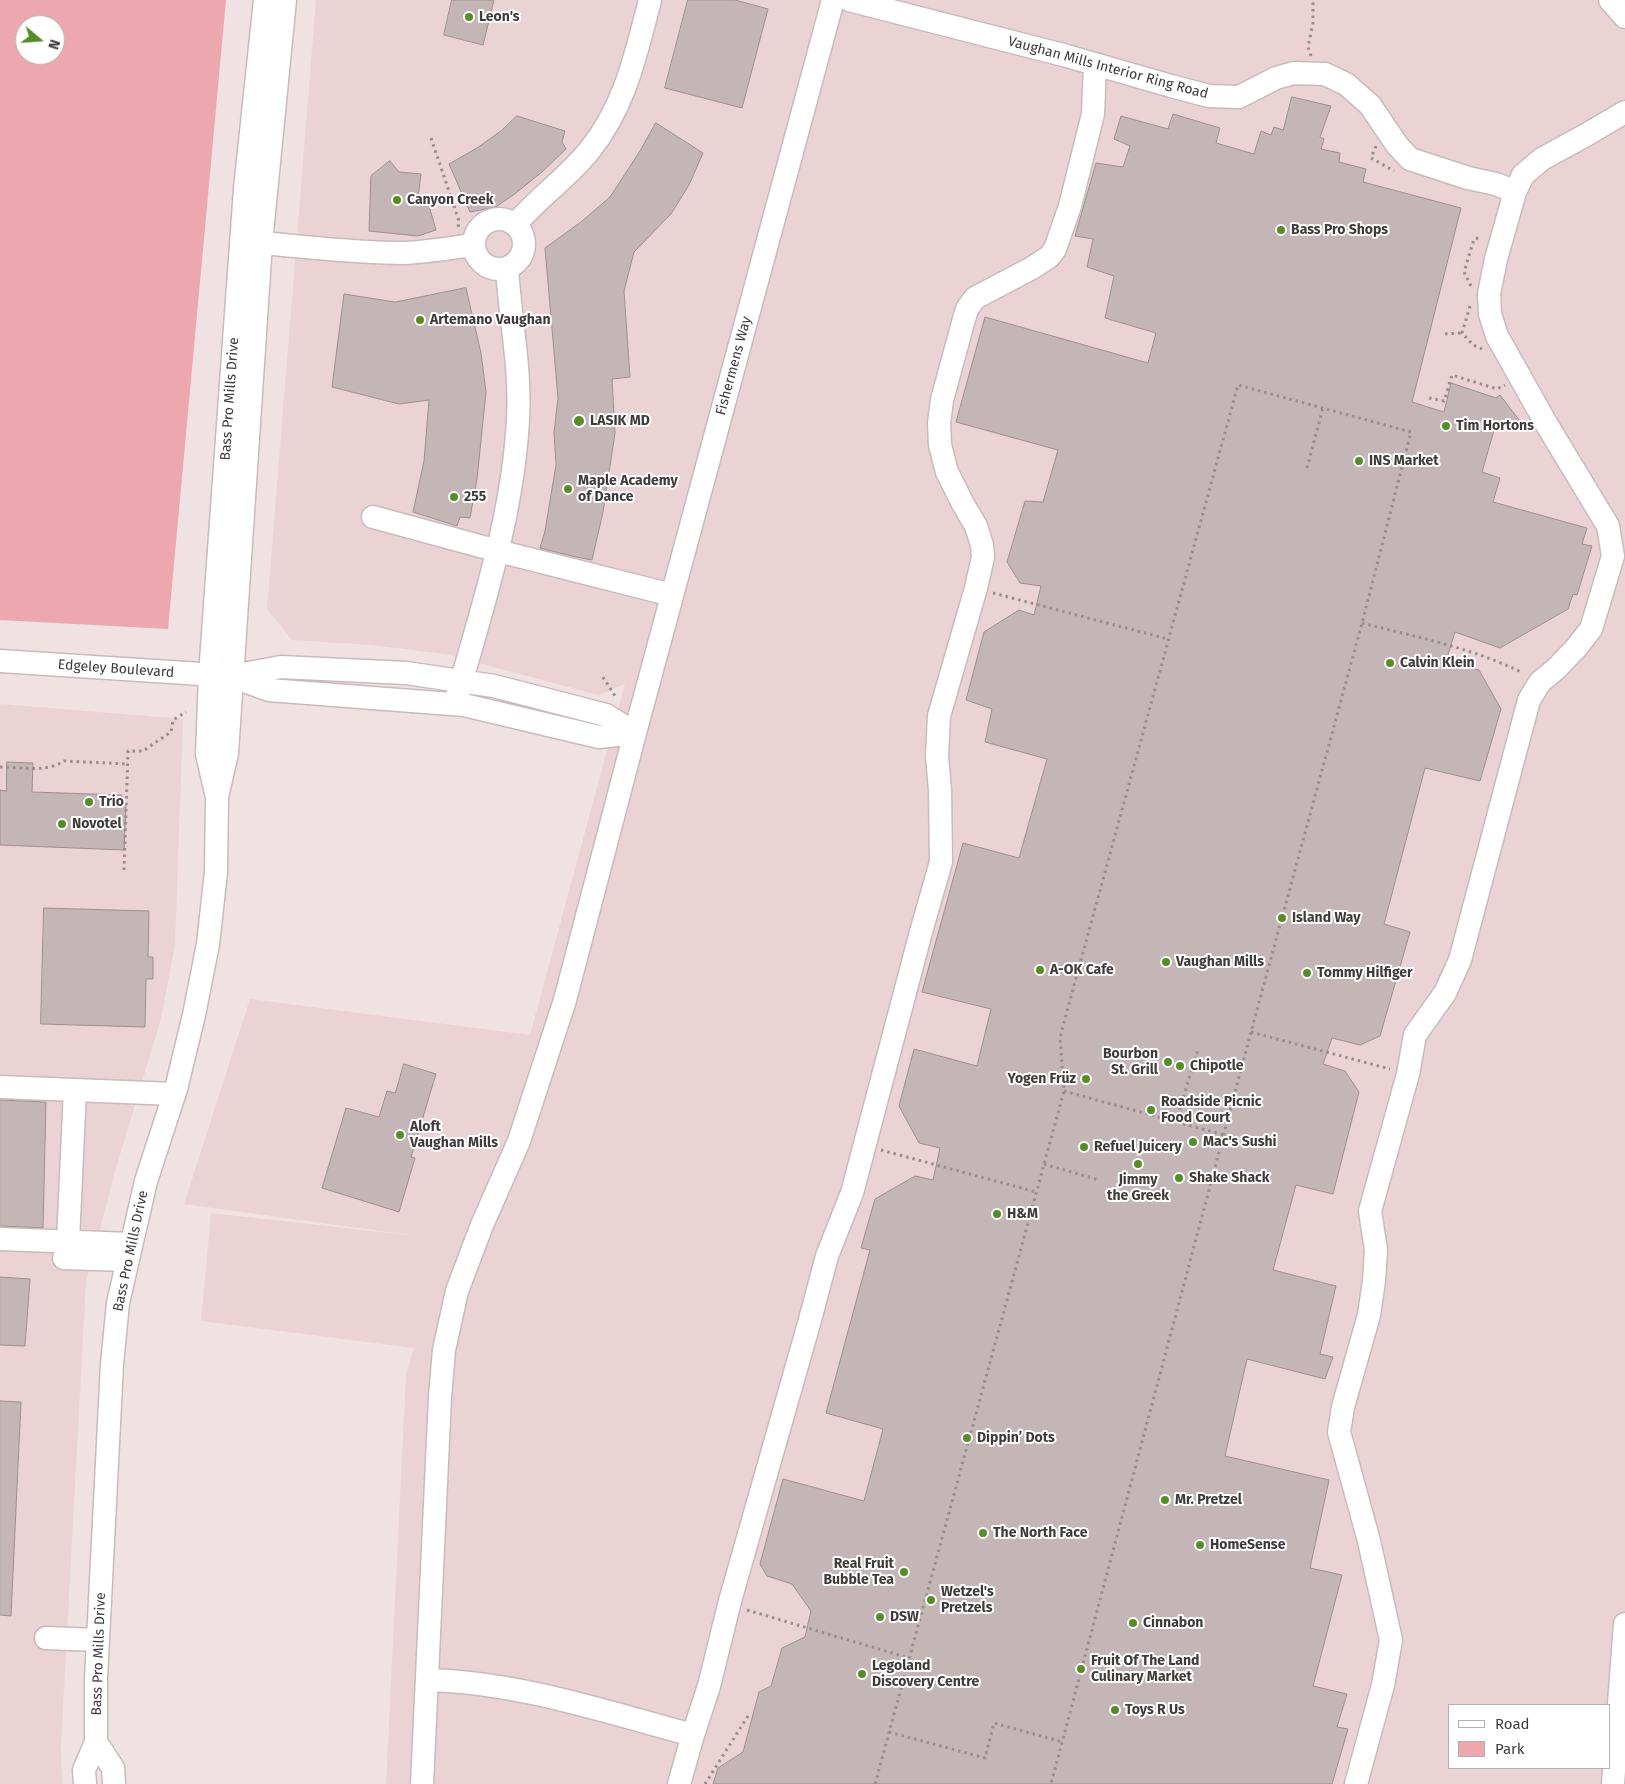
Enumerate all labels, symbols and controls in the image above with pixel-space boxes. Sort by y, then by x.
place label: Leon's [479,9,520,25]
marker: Leon's [463,11,475,23]
north arrow [15,15,65,65]
street label: Vaughan Mills Interior Ring Road [1006,33,1210,103]
text: N [44,37,63,52]
place label: Canyon Creek [407,192,494,208]
marker: Canyon Creek [391,194,403,206]
place label: Bass Pro Shops [1291,222,1388,238]
marker: Bass Pro Shops [1275,224,1287,236]
place label: Artemano Vaughan [430,312,550,328]
marker: Artemano Vaughan [414,314,426,326]
street label: Fishermens Way [713,315,755,417]
street label: Bass Pro Mills Drive [217,337,243,461]
place label: LASIK MD [590,413,650,429]
marker: LASIK MD [572,414,586,428]
place label: Tim Hortons [1456,418,1534,434]
marker: Tim Hortons [1440,420,1452,432]
place label: INS Market [1369,453,1439,469]
marker: INS Market [1353,455,1365,467]
place label: Maple Academy of Dance [578,473,678,506]
marker: Maple Academy of Dance [562,483,574,495]
place label: 255 [464,489,486,505]
marker: 255 [448,491,460,503]
place label: Calvin Klein [1400,655,1475,671]
street label: Edgeley Boulevard [57,657,175,681]
marker: Calvin Klein [1384,657,1396,669]
place label: Trio [99,794,124,810]
marker: Trio [83,796,95,808]
place label: Novotel [72,816,122,832]
marker: Novotel [56,818,68,830]
place label: Island Way [1292,910,1361,926]
marker: Island Way [1276,912,1288,924]
place label: Vaughan Mills [1176,954,1264,970]
marker: Vaughan Mills [1160,956,1172,968]
place label: A-OK Cafe [1050,962,1114,978]
marker: A-OK Cafe [1034,964,1046,976]
place label: Tommy Hilfiger [1317,965,1413,981]
marker: Tommy Hilfiger [1301,967,1313,979]
place label: Bourbon St. Grill [1103,1046,1158,1078]
marker: Bourbon St. Grill [1162,1056,1174,1068]
place label: Chipotle [1190,1058,1244,1074]
marker: Chipotle [1174,1060,1186,1072]
place label: Yogen Früz [1008,1071,1076,1087]
marker: Yogen Früz [1080,1073,1092,1085]
place label: Roadside Picnic Food Court [1161,1094,1261,1126]
marker: Roadside Picnic Food Court [1145,1104,1157,1116]
place label: Aloft Vaughan Mills [410,1119,498,1152]
marker: Aloft Vaughan Mills [394,1129,406,1141]
place label: Mac's Sushi [1203,1134,1276,1150]
marker: Mac's Sushi [1187,1136,1199,1148]
place label: Refuel Juicery [1094,1139,1182,1155]
marker: Refuel Juicery [1078,1141,1090,1153]
marker: Jimmy the Greek [1132,1158,1144,1170]
place label: Shake Shack [1189,1170,1270,1186]
place label: Jimmy the Greek [1107,1172,1169,1204]
marker: Shake Shack [1173,1172,1185,1184]
street label: Bass Pro Mills Drive [110,1189,152,1313]
place label: H&M [1007,1206,1038,1222]
marker: H&M [991,1208,1003,1220]
place label: Dippin’ Dots [977,1430,1055,1446]
marker: Dippin’ Dots [961,1432,973,1444]
place label: Mr. Pretzel [1175,1492,1242,1508]
marker: Mr. Pretzel [1159,1494,1171,1506]
place label: The North Face [993,1525,1087,1541]
marker: The North Face [977,1527,989,1539]
place label: HomeSense [1210,1537,1285,1553]
marker: HomeSense [1194,1539,1206,1551]
place label: Real Fruit Bubble Tea [823,1556,894,1588]
marker: Real Fruit Bubble Tea [898,1566,910,1578]
place label: Wetzel's Pretzels [941,1584,994,1616]
street label: Bass Pro Mills Drive [88,1592,110,1716]
marker: Wetzel's Pretzels [925,1594,937,1606]
place label: DSW [890,1609,919,1625]
marker: DSW [874,1611,886,1623]
place label: Cinnabon [1143,1615,1203,1631]
marker: Cinnabon [1127,1617,1139,1629]
place label: Fruit Of The Land Culinary Market [1091,1653,1199,1685]
place label: Legoland Discovery Centre [872,1658,979,1690]
marker: Fruit Of The Land Culinary Market [1075,1663,1087,1675]
marker: Legoland Discovery Centre [856,1668,868,1680]
place label: Toys R Us [1125,1702,1185,1718]
marker: Toys R Us [1109,1704,1121,1716]
legend [1448,1704,1610,1769]
text: Road [1495,1715,1530,1733]
text: Park [1495,1740,1525,1758]

